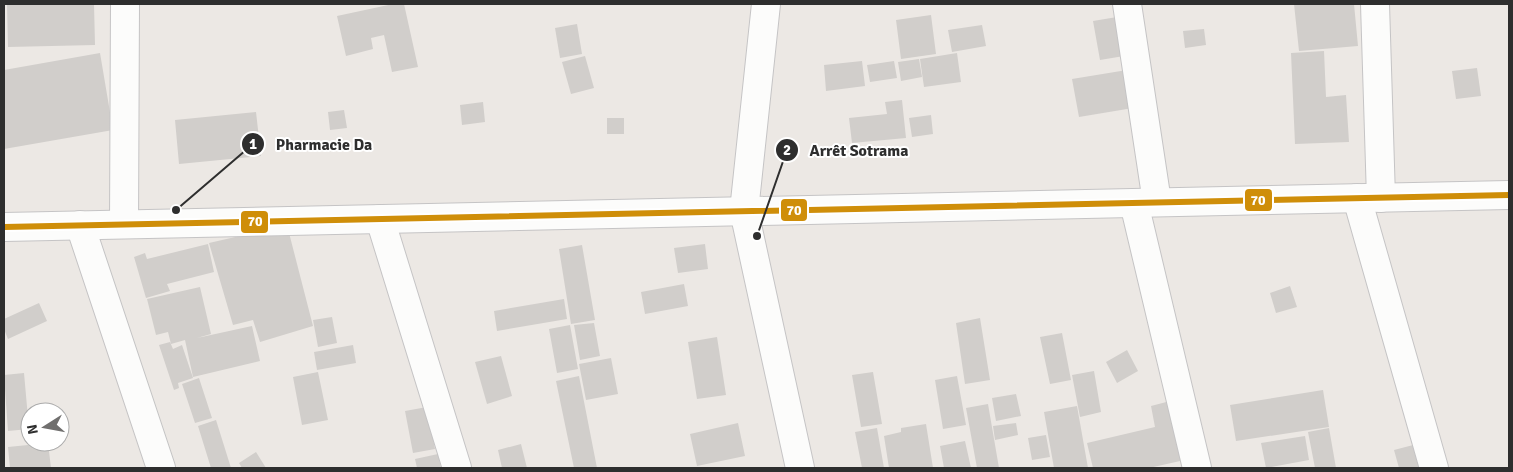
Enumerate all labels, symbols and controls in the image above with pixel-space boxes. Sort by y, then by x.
callout: Pharmacie Da [240,129,382,160]
callout: Arrêt Sotrama [774,134,918,165]
text: 1 [249,135,257,153]
text: Pharmacie Da [276,135,372,155]
text: 2 [783,141,791,159]
text: Arrêt Sotrama [810,141,908,161]
line badge: 70 [1244,188,1273,212]
text: 70 [1250,192,1266,209]
line badge: 70 [780,198,808,222]
text: 70 [786,202,802,219]
line badge: 70 [240,210,269,234]
text: 70 [247,213,263,230]
north arrow [20,402,70,452]
text: N [23,423,42,436]

